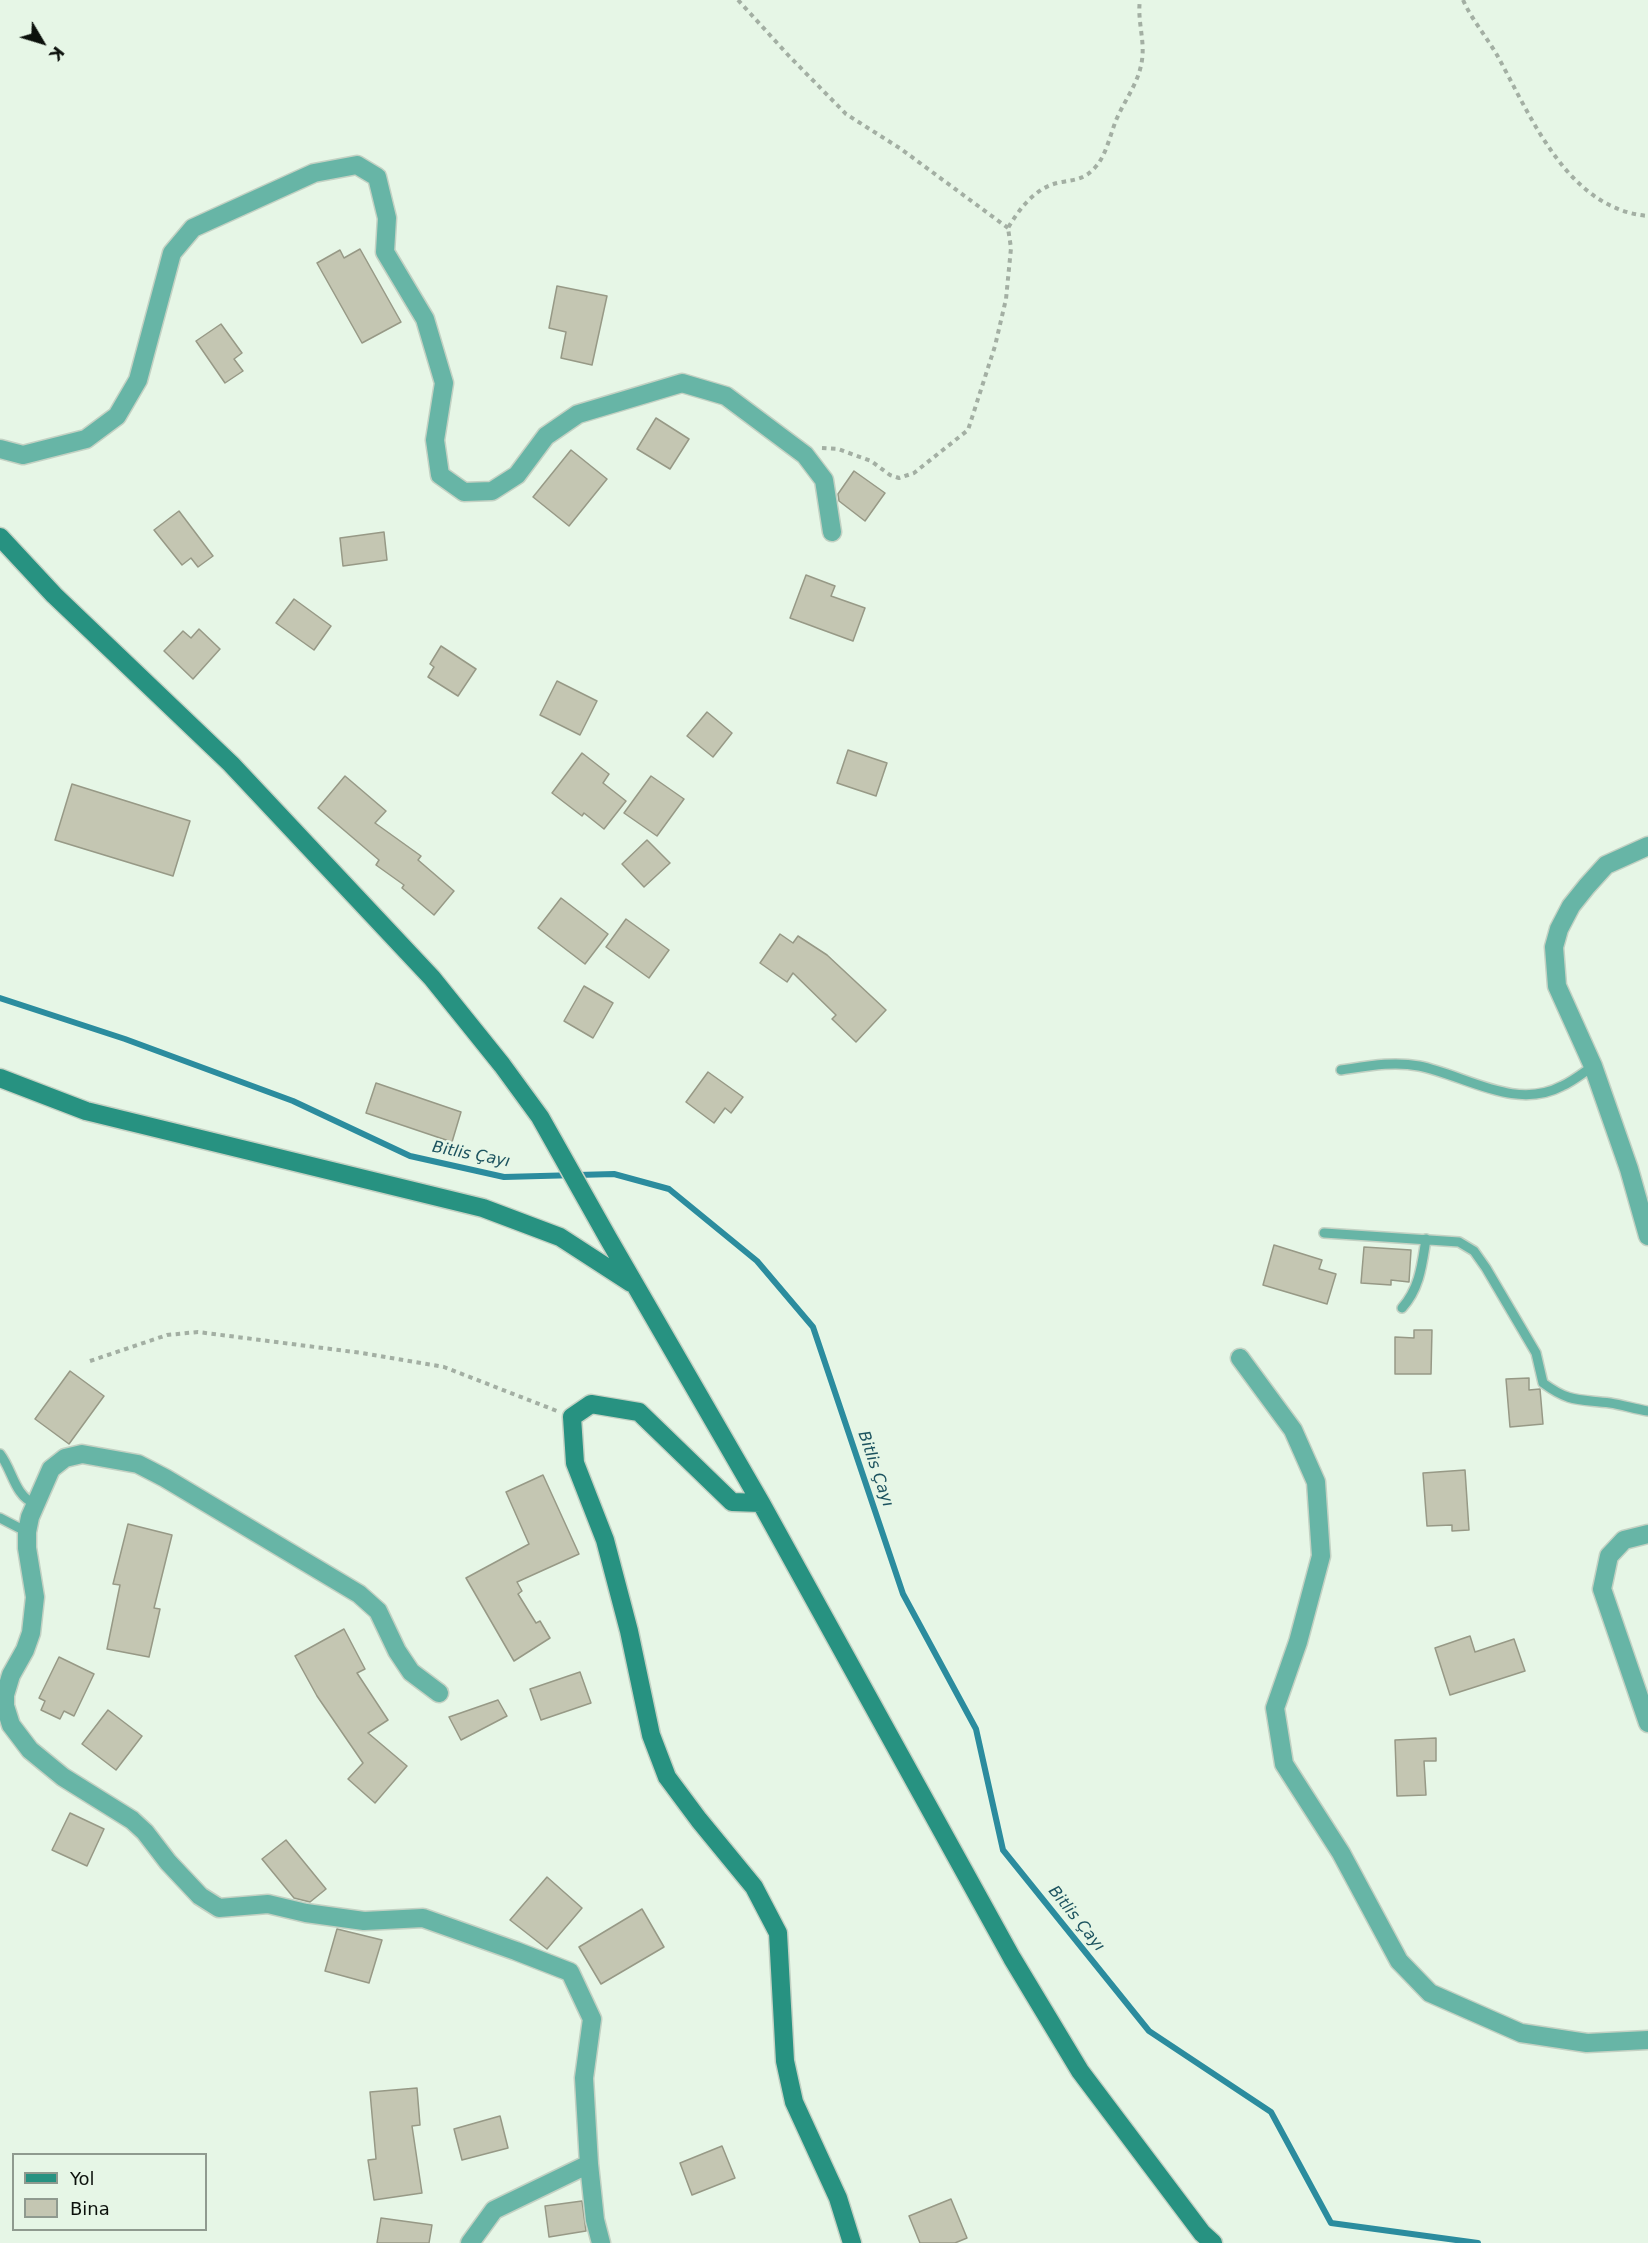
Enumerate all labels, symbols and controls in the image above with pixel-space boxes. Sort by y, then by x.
north arrow [12,12,72,72]
text: K [45,43,68,64]
water label: Bitlis Çayı [430,1138,512,1172]
water label: Bitlis Çayı [853,1429,897,1509]
water label: Bitlis Çayı [1044,1882,1108,1956]
legend [12,2153,207,2231]
text: Yol [70,2168,95,2189]
text: Bina [70,2198,110,2219]

